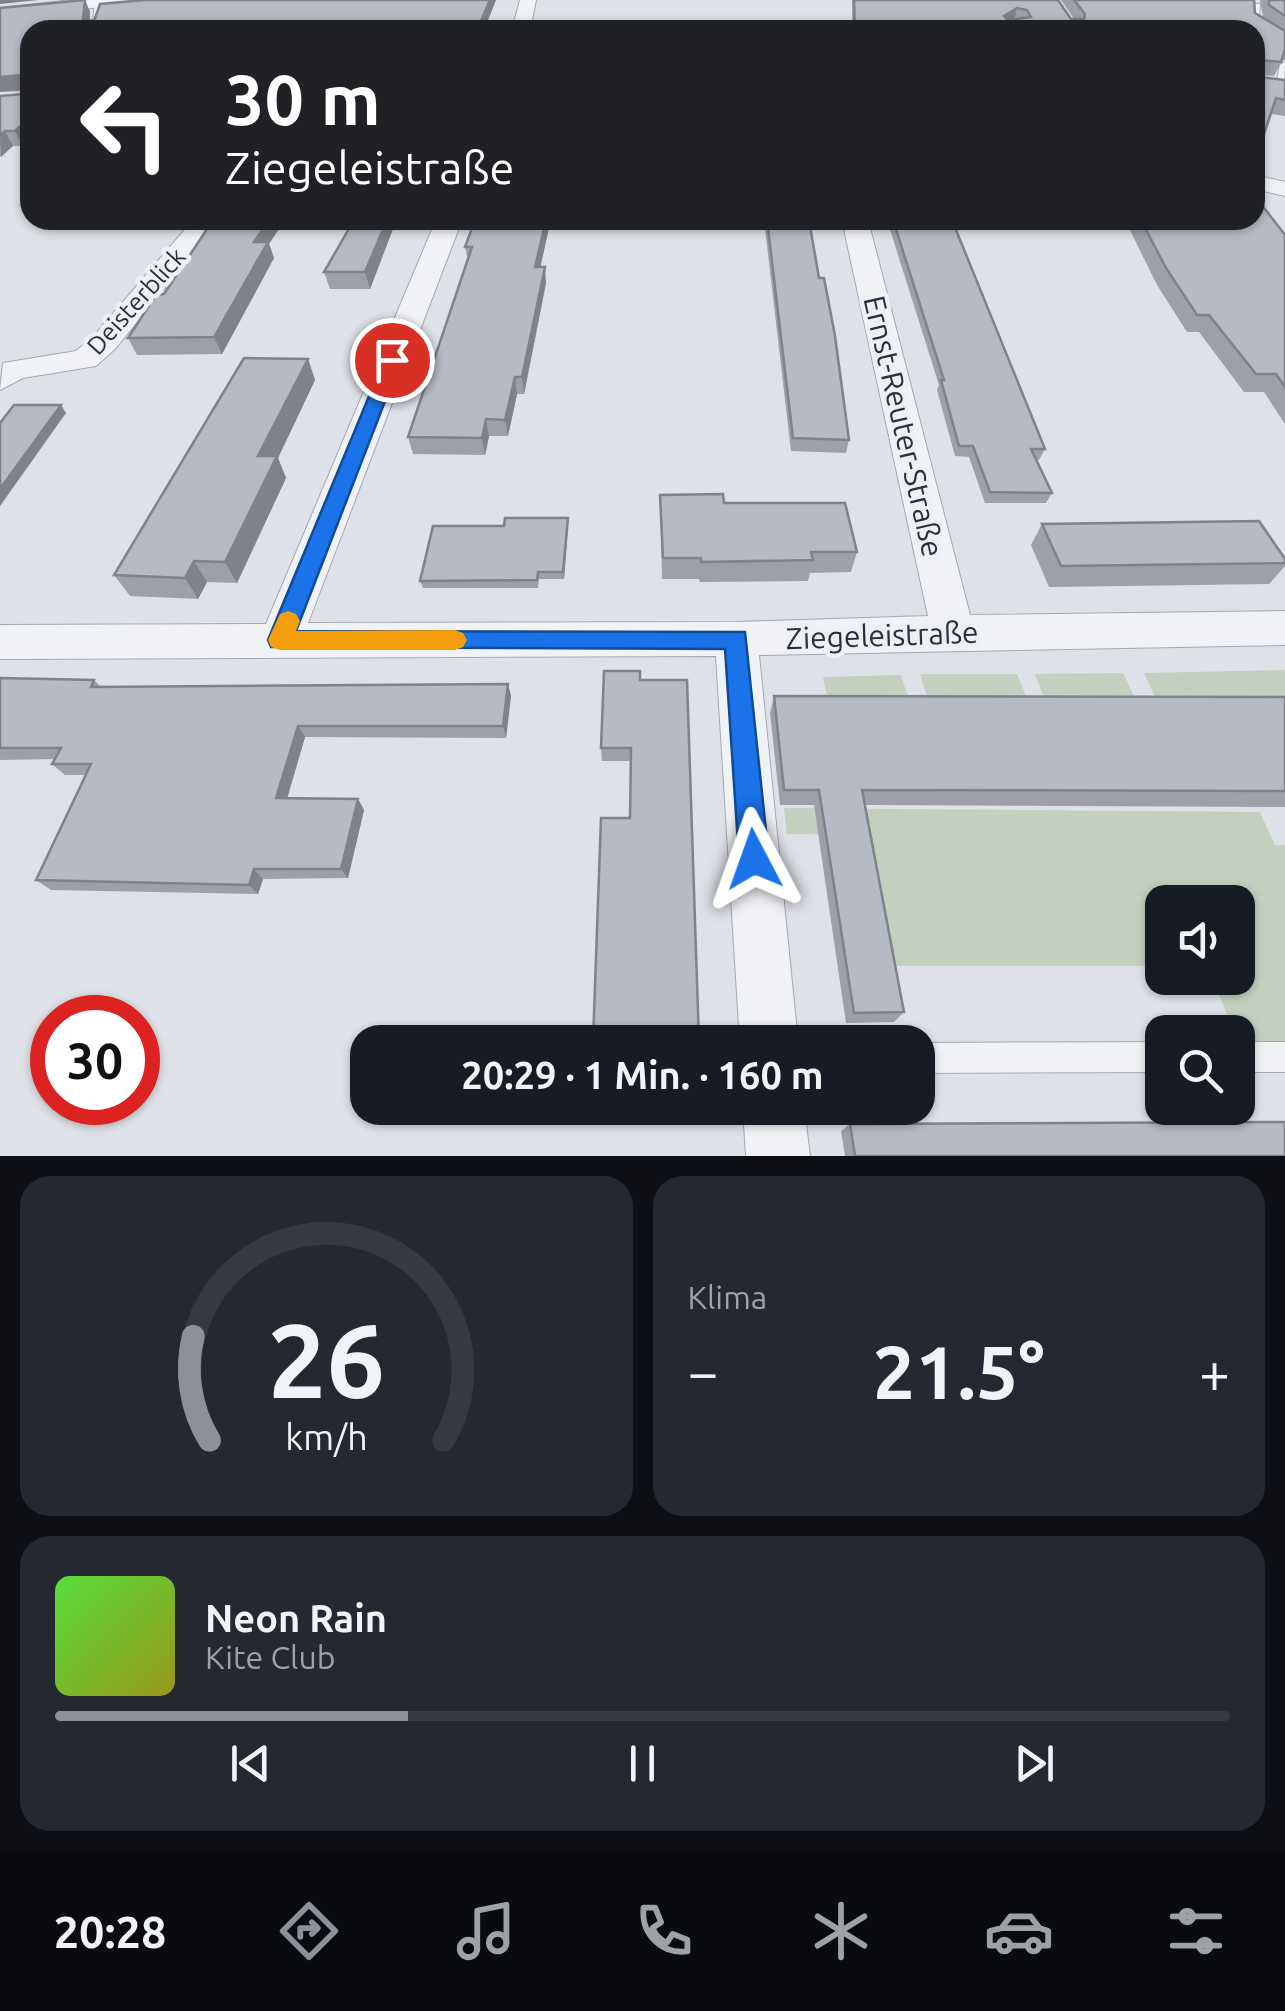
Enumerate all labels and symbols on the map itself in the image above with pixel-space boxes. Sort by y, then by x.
street label: Deisterblick [81,242,191,360]
street label: Ernst-Reuter-Straße [857,292,951,560]
pin [350,318,435,403]
street label: Ziegeleistraße [785,615,979,655]
position arrow [702,807,806,911]
speed limit sign: 30 [30,995,160,1125]

